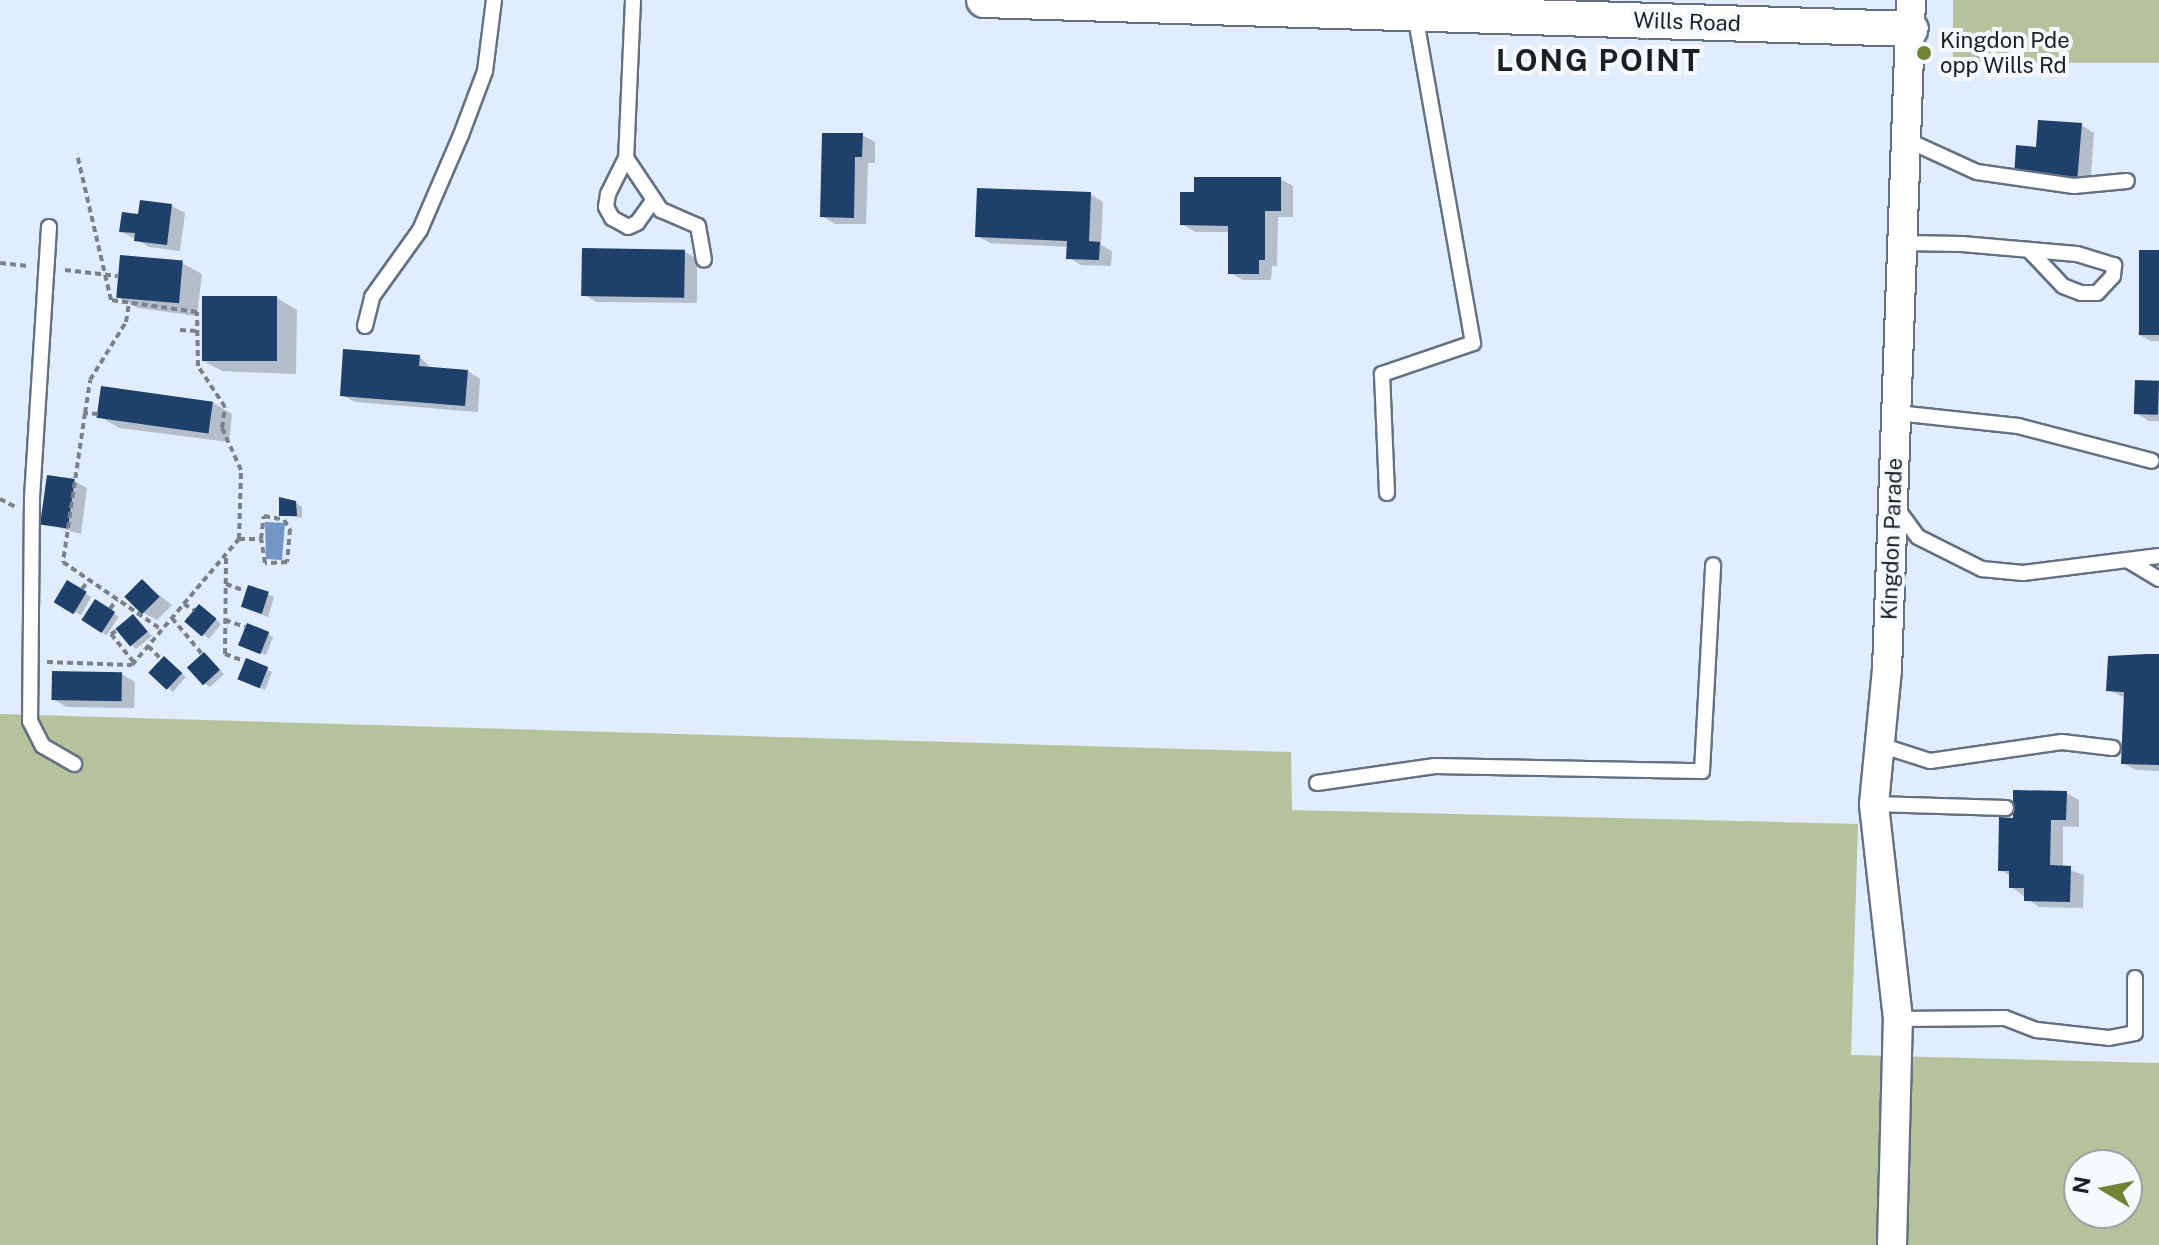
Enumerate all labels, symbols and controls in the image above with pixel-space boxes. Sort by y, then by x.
street label: Wills Road [1633,7,1741,37]
place label: Kingdon Pde opp Wills Rd [1940,27,2070,78]
district label: LONG POINT [1496,42,1702,78]
marker: Kingdon Pde opp Wills Rd [1915,44,1933,62]
street label: Kingdon Parade [1876,458,1908,620]
north arrow [2063,1149,2143,1229]
text: N [2067,1174,2096,1196]

